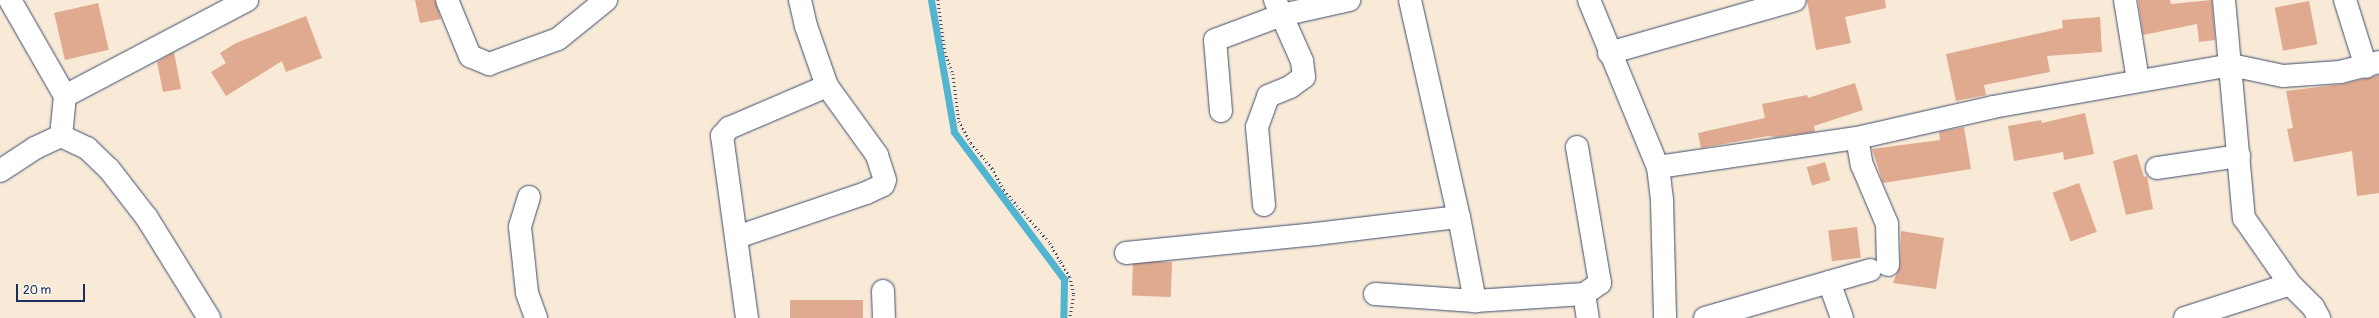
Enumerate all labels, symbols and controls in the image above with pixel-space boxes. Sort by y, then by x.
scale bar [18,276,87,302]
text: 20 m [23,283,51,298]

